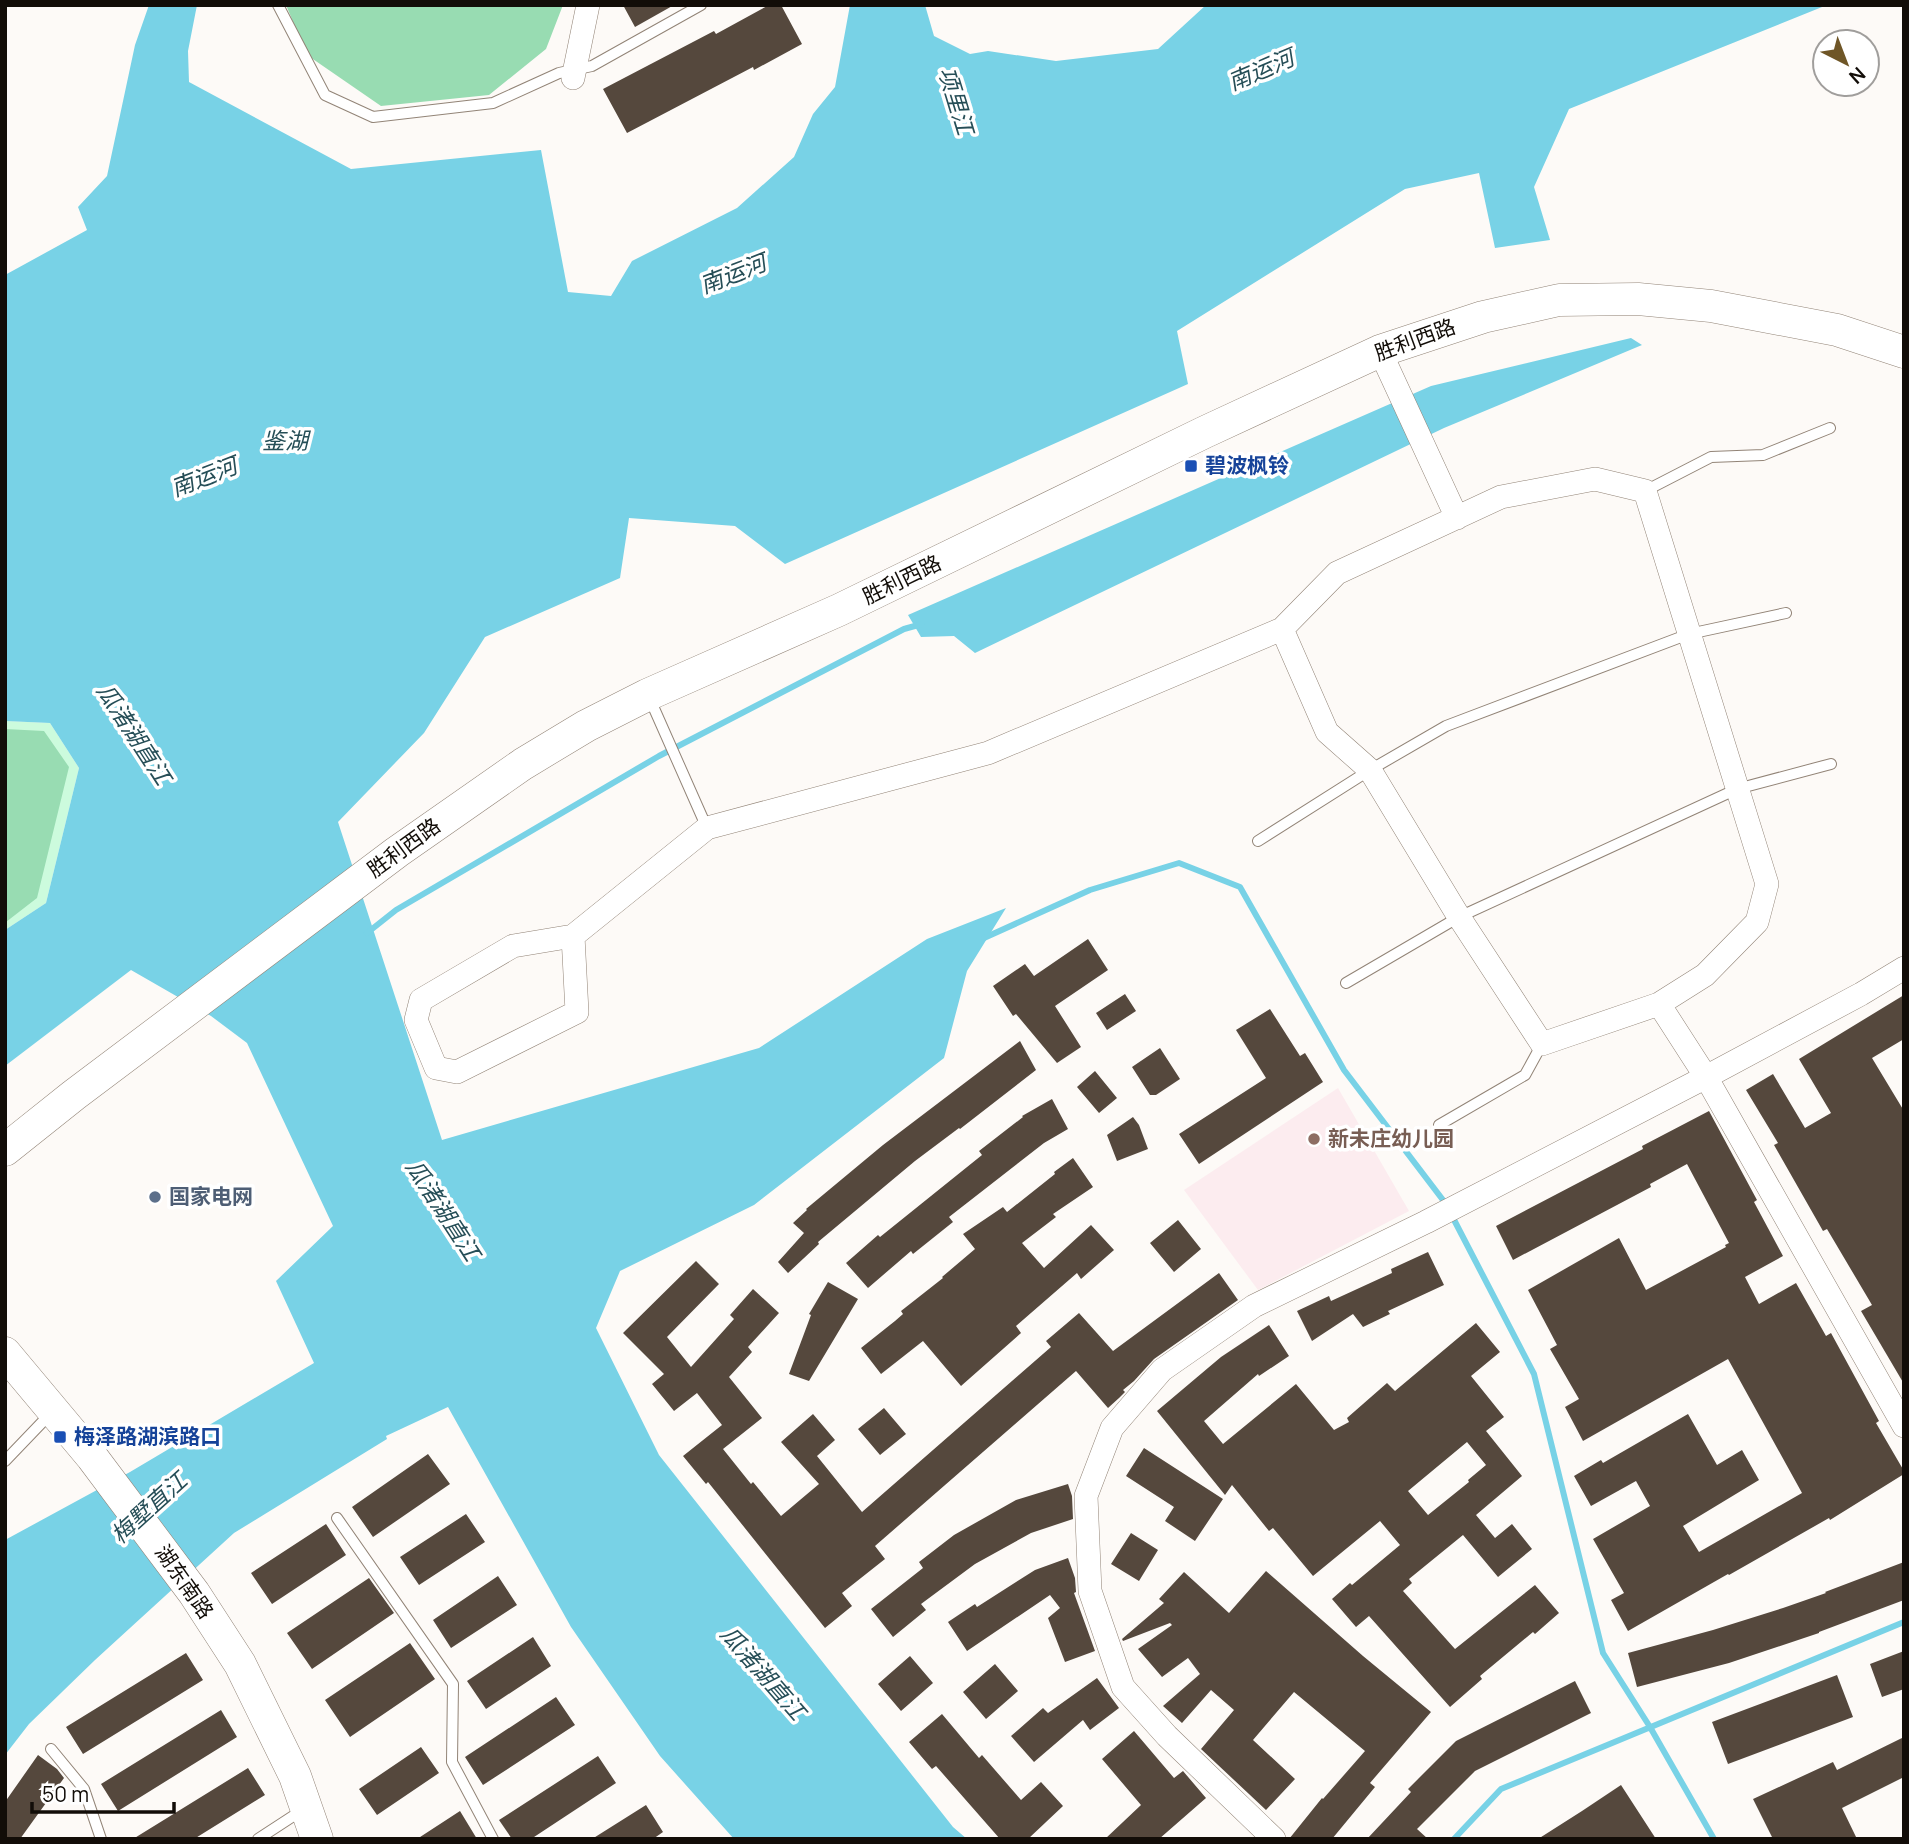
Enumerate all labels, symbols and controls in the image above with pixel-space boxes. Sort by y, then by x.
north arrow [1811,28,1881,98]
water label: 南运河 [1223,39,1302,97]
text: N [1844,61,1871,90]
water label: 项里江 [932,63,983,141]
water label: 南运河 [695,244,774,300]
street label: 胜利西路 [1370,312,1459,367]
water label: 鉴湖 [262,424,311,456]
water label: 南运河 [166,447,245,503]
place label: 碧波枫铃 [1205,451,1289,479]
marker: 碧波枫铃 [1183,458,1199,474]
street label: 胜利西路 [858,548,945,610]
water label: 瓜渚湖直江 [90,677,181,793]
street label: 胜利西路 [361,811,446,883]
place label: 新未庄幼儿园 [1328,1124,1454,1152]
marker: 新未庄幼儿园 [1306,1131,1322,1147]
water label: 瓜渚湖直江 [399,1153,490,1269]
place label: 国家电网 [169,1182,253,1210]
marker: 国家电网 [147,1189,163,1205]
place label: 梅泽路湖滨路口 [74,1422,221,1450]
marker: 梅泽路湖滨路口 [52,1429,68,1445]
water label: 梅墅直江 [103,1463,195,1550]
street label: 湖东南路 [149,1539,220,1624]
water label: 瓜渚湖直江 [714,1618,816,1729]
scale bar [32,1770,173,1814]
text: 50 m [42,1780,89,1808]

